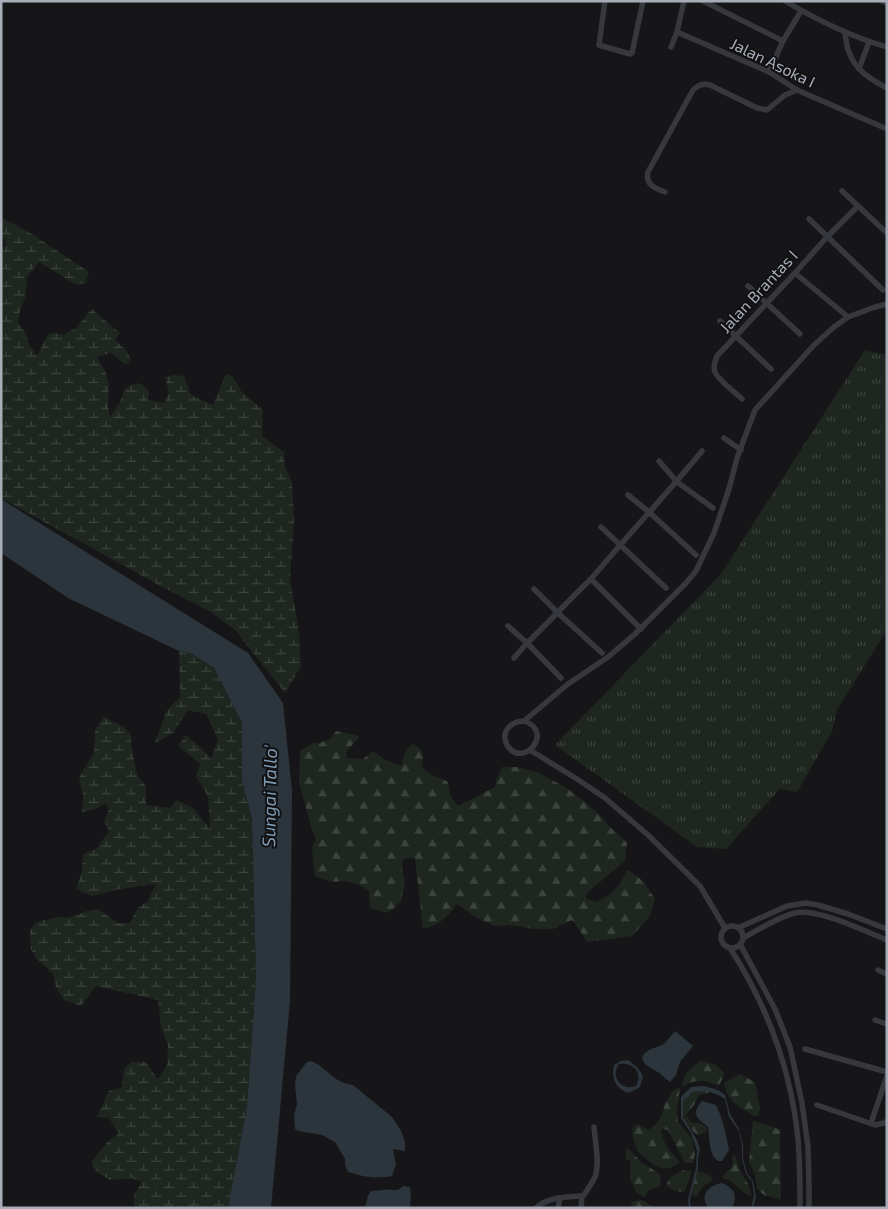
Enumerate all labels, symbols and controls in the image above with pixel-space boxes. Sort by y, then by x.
street label: Jalan Asoka I [727,33,819,91]
street label: Jalan Brantas I [715,246,801,336]
water label: Sungai Tallo' [257,744,281,847]

